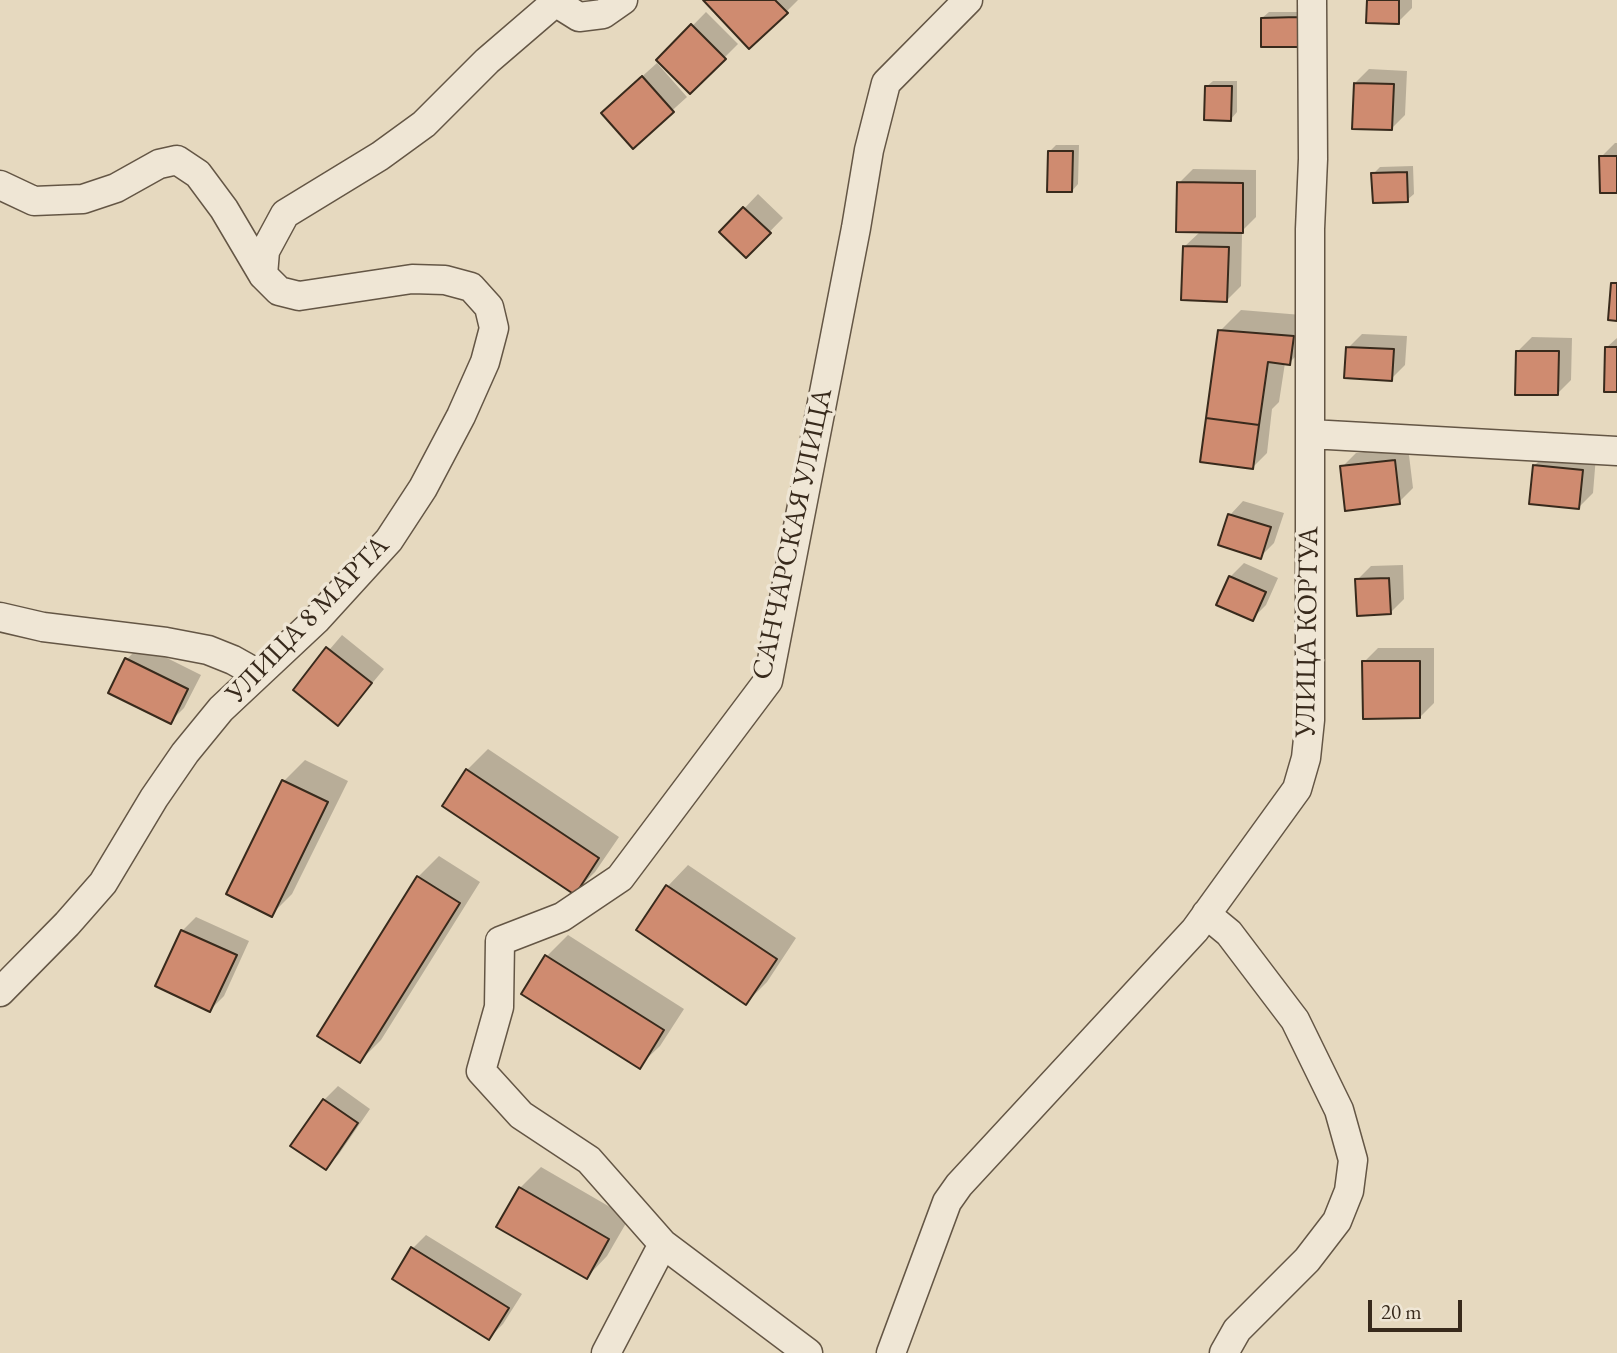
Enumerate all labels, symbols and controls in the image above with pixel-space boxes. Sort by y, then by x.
street label: САНЧАРСКАЯ УЛИЦА [746,385,840,683]
street label: УЛИЦА КОРТУА [1289,526,1327,738]
street label: УЛИЦА 8 МАРТА [220,529,396,711]
scale bar [1372,1286,1466,1330]
text: 20 m [1381,1298,1422,1325]

